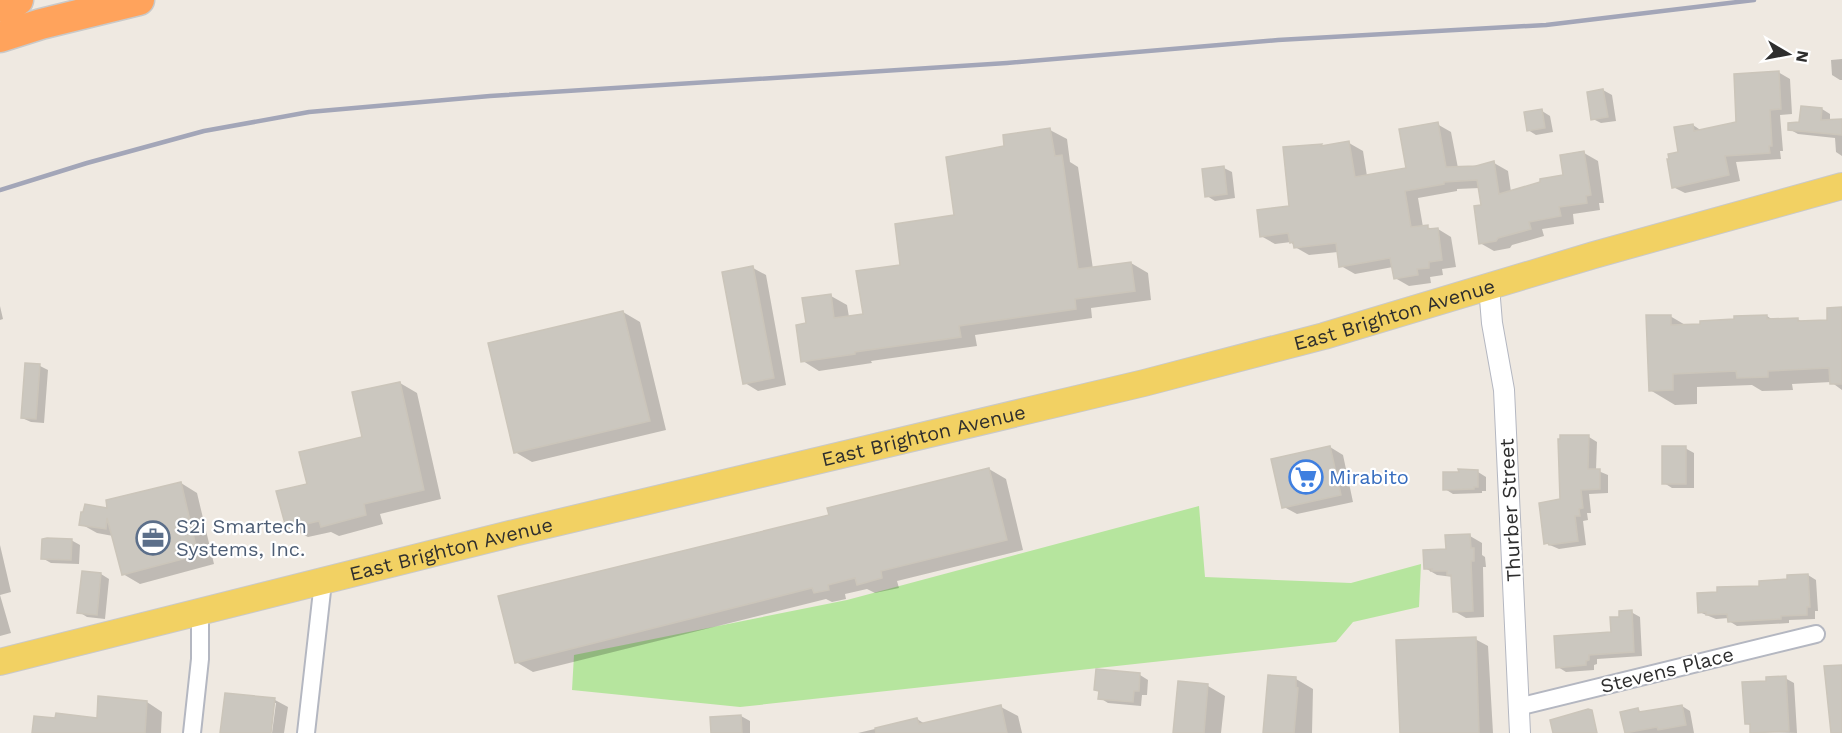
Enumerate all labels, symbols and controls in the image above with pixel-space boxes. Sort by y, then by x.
north arrow [1758,24,1818,84]
text: N [1792,49,1813,64]
street label: East Brighton Avenue [1291,273,1498,355]
street label: East Brighton Avenue [819,400,1028,471]
street label: Thurber Street [1494,437,1526,582]
supermarket icon: Mirabito [1288,459,1324,495]
place label: Mirabito [1329,465,1409,489]
street label: East Brighton Avenue [347,512,555,586]
place label: S2i Smartech Systems, Inc. [176,514,307,561]
office icon: S2i Smartech Systems, Inc. [135,520,171,556]
street label: Stevens Place [1598,642,1736,698]

